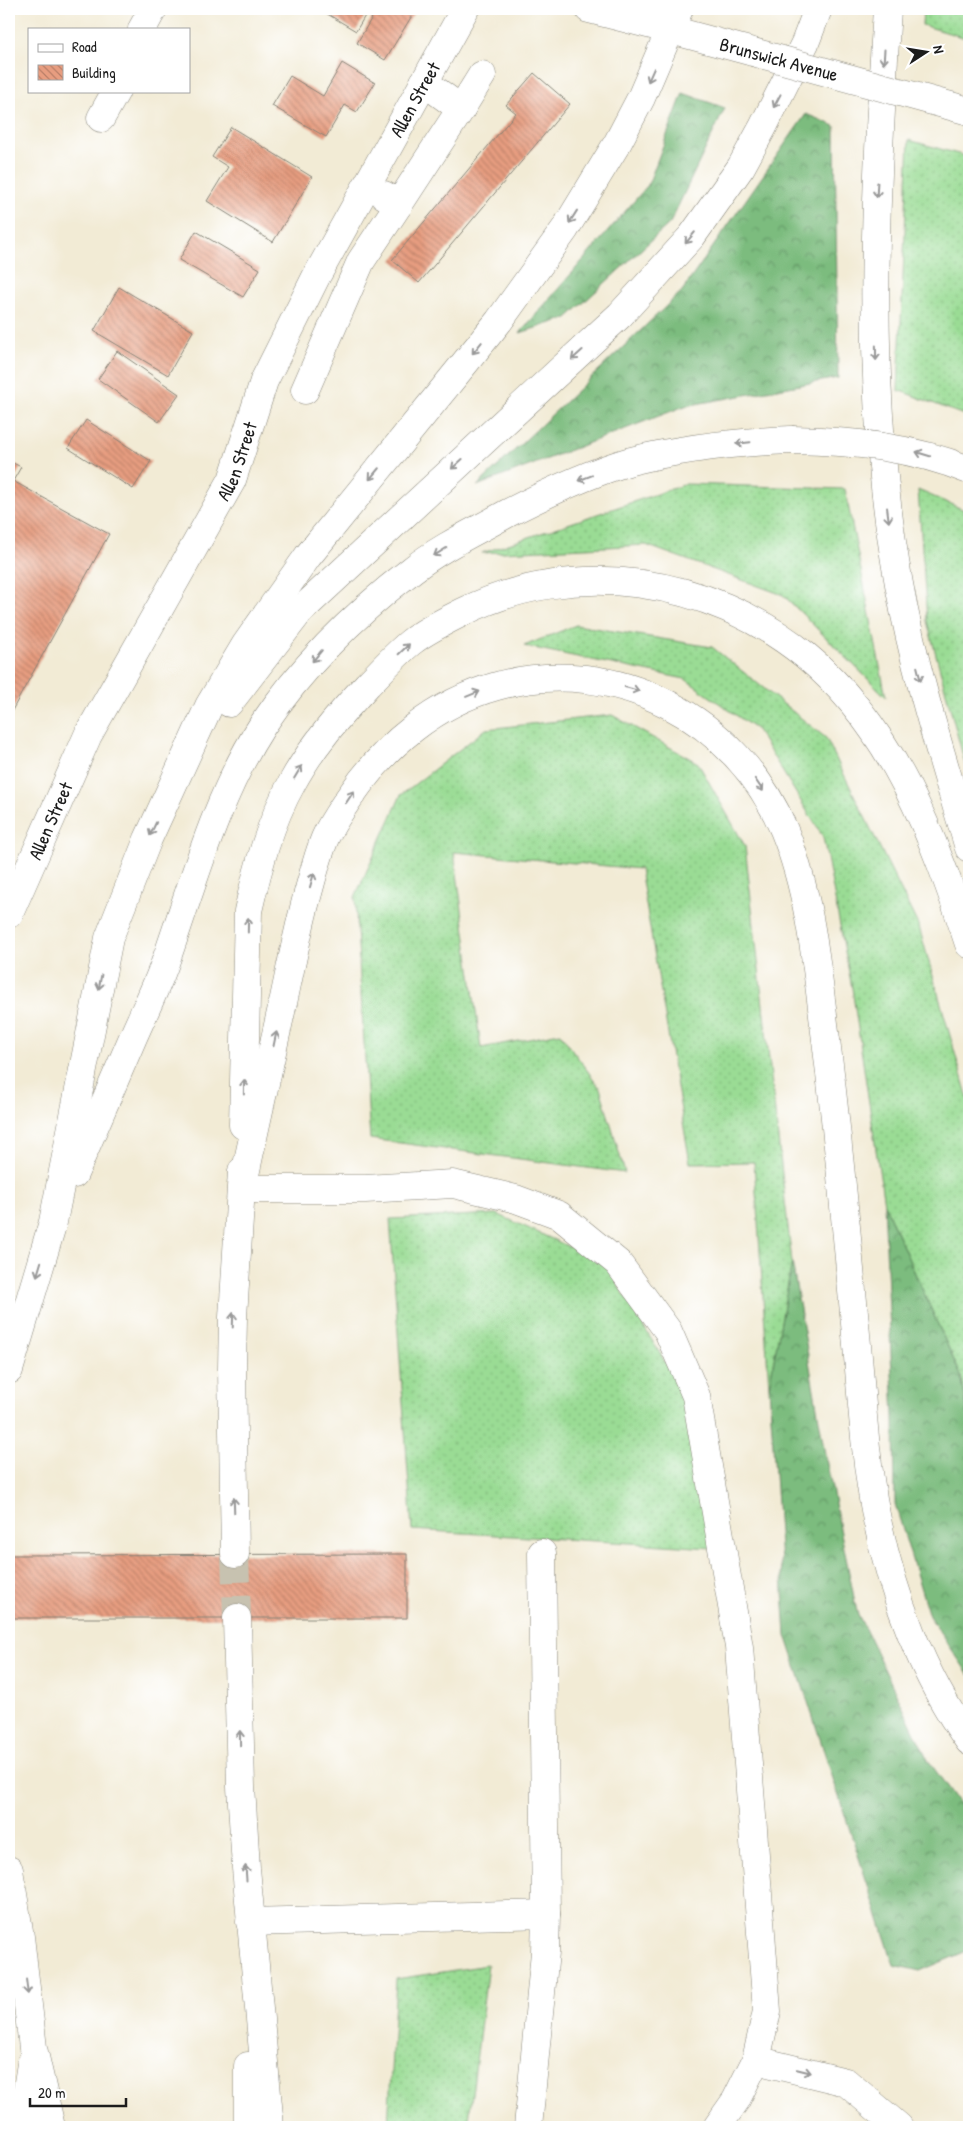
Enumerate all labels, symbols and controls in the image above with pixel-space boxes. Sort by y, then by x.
legend [28,28,190,92]
north arrow [900,28,950,78]
street label: Brunswick Avenue [717,31,841,87]
text: Road [72,36,97,57]
text: N [929,44,949,55]
one-way arrow [880,49,889,65]
street label: Allen Street [383,57,446,142]
text: Building [72,62,116,83]
one-way arrow [646,67,656,82]
one-way arrow [772,93,781,108]
one-way arrow [873,182,882,198]
one-way arrow [568,210,578,224]
one-way arrow [685,231,696,244]
one-way arrow [472,341,483,354]
one-way arrow [871,345,880,361]
one-way arrow [571,349,584,361]
street label: Allen Street [210,418,263,505]
one-way arrow [735,438,751,448]
one-way arrow [915,449,931,459]
one-way arrow [451,459,464,470]
one-way arrow [369,467,380,480]
one-way arrow [578,474,593,483]
one-way arrow [883,506,893,522]
one-way arrow [434,547,448,557]
one-way arrow [397,643,410,655]
one-way arrow [311,649,322,662]
one-way arrow [915,666,924,682]
one-way arrow [623,685,639,694]
one-way arrow [465,689,480,698]
one-way arrow [294,765,304,779]
street label: Allen Street [22,777,79,864]
one-way arrow [754,777,764,791]
one-way arrow [345,790,355,804]
one-way arrow [147,821,157,836]
one-way arrow [308,873,317,889]
one-way arrow [243,917,253,934]
one-way arrow [95,974,104,990]
one-way arrow [271,1031,280,1047]
one-way arrow [239,1080,249,1096]
one-way arrow [34,1261,44,1277]
one-way arrow [228,1312,238,1328]
one-way arrow [229,1497,239,1514]
one-way arrow [235,1730,245,1746]
one-way arrow [242,1866,251,1882]
one-way arrow [22,1979,32,1995]
one-way arrow [795,2067,811,2076]
scale bar [30,2076,126,2108]
text: 20 m [38,2082,65,2103]

